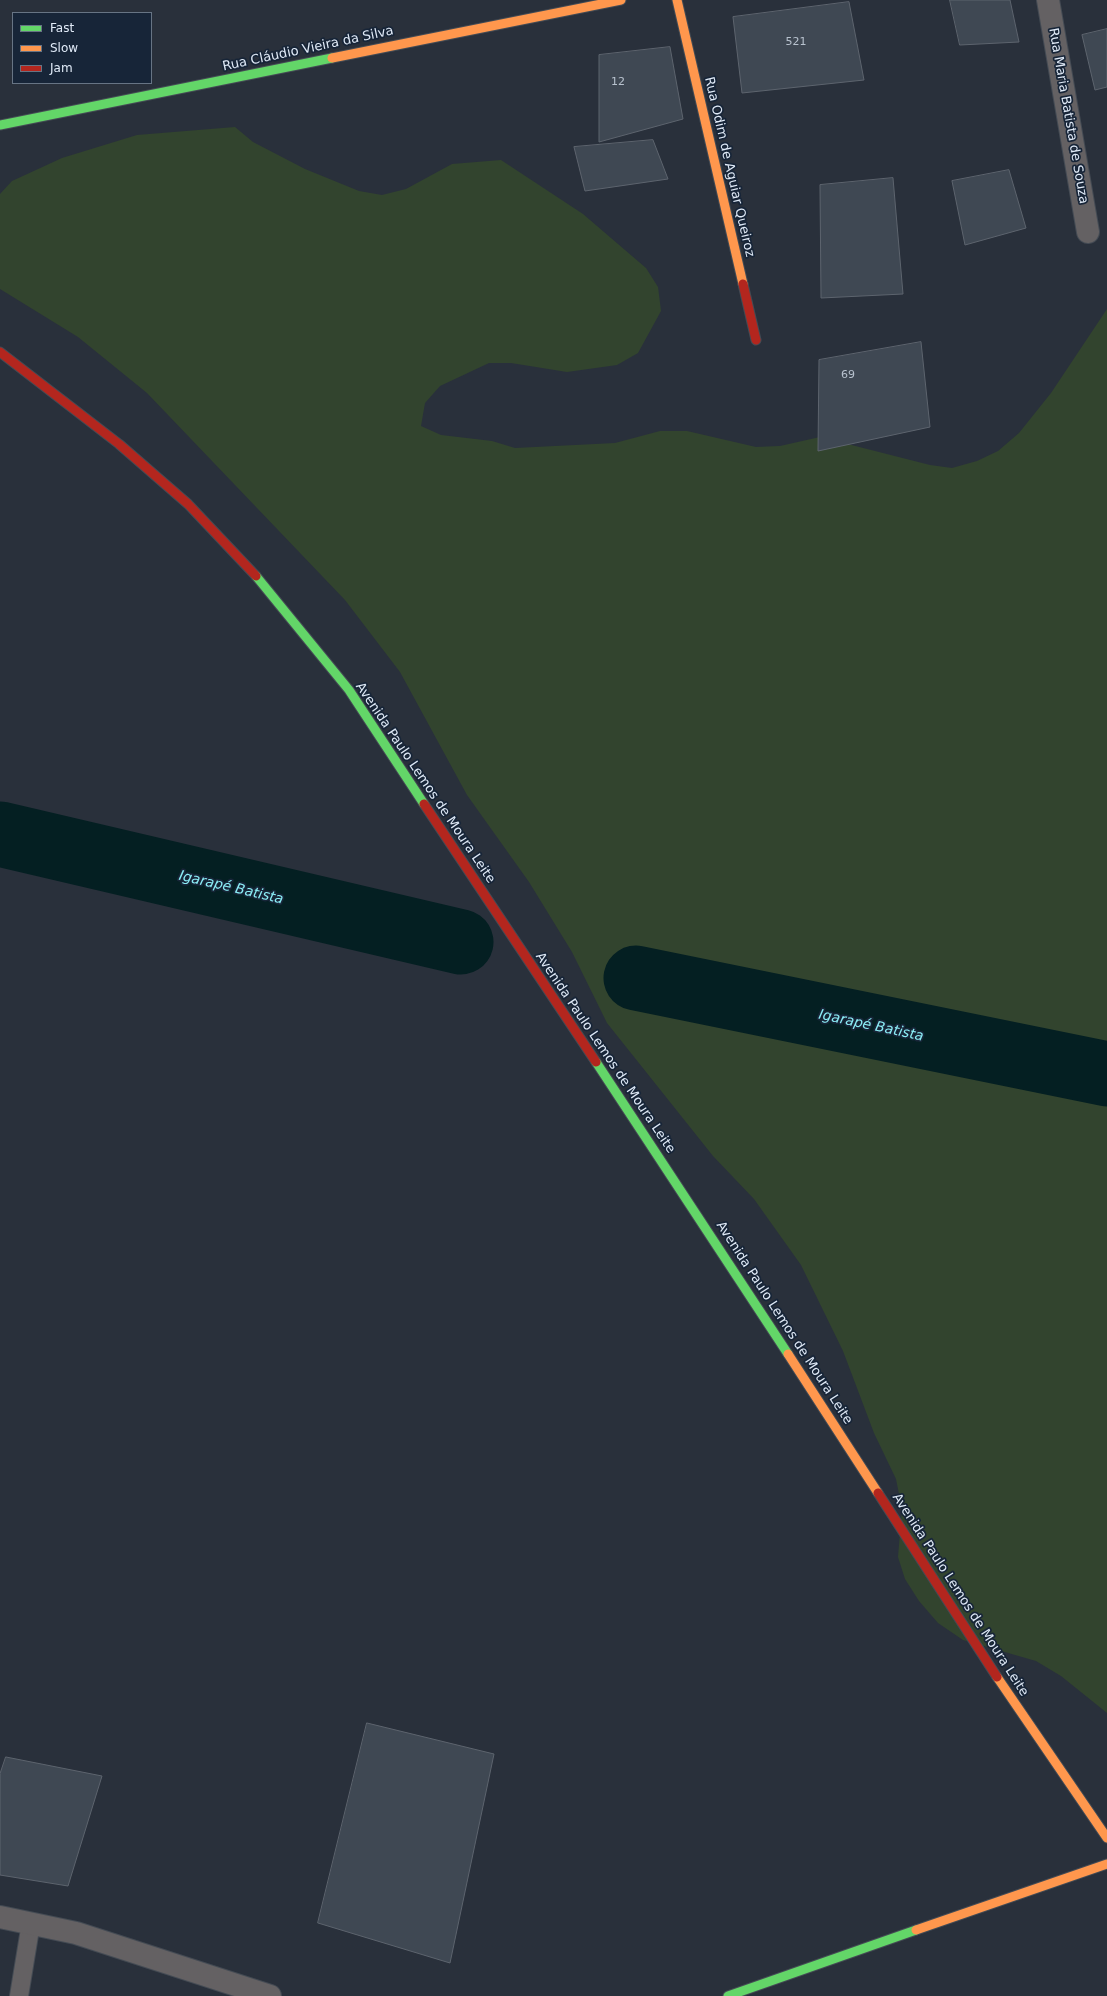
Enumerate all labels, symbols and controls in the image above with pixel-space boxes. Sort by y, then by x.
legend [12,12,152,84]
text: Fast [50,21,74,35]
street label: Rua Cláudio Vieira da Silva [221,23,395,75]
street label: Rua Maria Batista de Souza [1045,27,1091,205]
house number: 521 [786,35,806,49]
text: Slow [50,41,78,55]
text: Jam [50,61,73,75]
house number: 12 [611,75,625,89]
street label: Rua Odim de Aguiar Queiroz [701,75,757,259]
house number: 69 [841,368,855,382]
street label: Avenida Paulo Lemos de Moura Leite [352,680,498,886]
water label: Igarapé Batista [177,868,285,908]
street label: Avenida Paulo Lemos de Moura Leite [532,950,678,1156]
water label: Igarapé Batista [817,1007,925,1045]
street label: Avenida Paulo Lemos de Moura Leite [712,1219,856,1427]
street label: Avenida Paulo Lemos de Moura Leite [888,1491,1032,1699]

